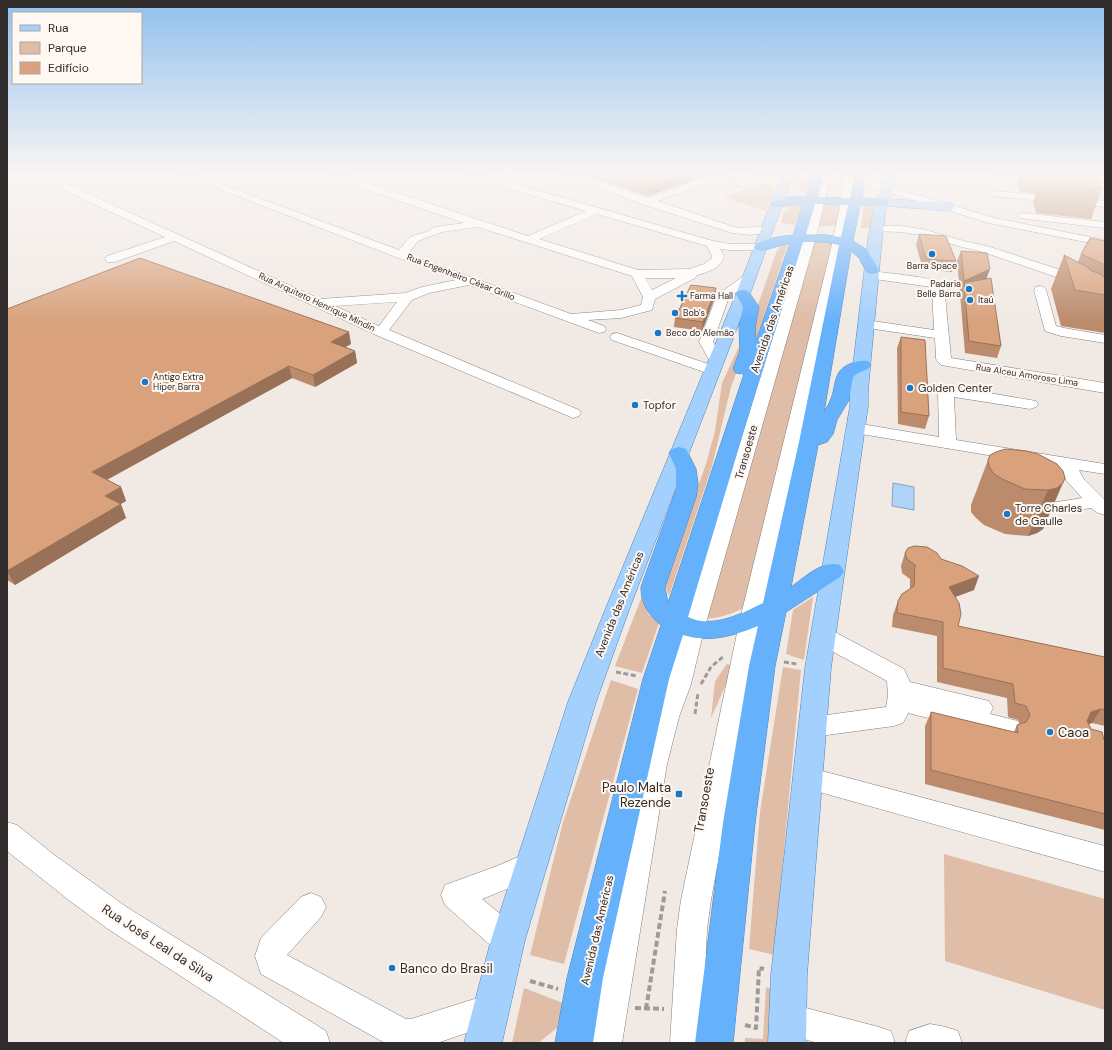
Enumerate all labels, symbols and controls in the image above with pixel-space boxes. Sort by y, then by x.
legend [12,12,142,84]
text: Rua [48,20,69,36]
text: Parque [48,40,87,56]
text: Edifício [48,60,89,76]
marker: Barra Space [927,249,937,259]
street label: Rua Engenheiro César Grillo [405,251,517,303]
place label: Barra Space [907,260,957,272]
street label: Avenida das Américas [747,264,797,374]
street label: Rua Arquiteto Henrique Mindin [257,270,377,334]
place label: Padaria Belle Barra [917,278,961,300]
marker: Padaria Belle Barra [964,284,974,294]
place label: Farma Hall [690,290,733,302]
marker: Farma Hall [677,291,687,301]
place label: Itaú [978,294,994,306]
marker: Itaú [965,295,975,305]
place label: Bob's [683,307,705,319]
marker: Bob's [670,308,680,318]
place label: Beco do Alemão [666,327,734,339]
marker: Beco do Alemão [653,328,663,338]
street label: Rua Alceu Amoroso Lima [975,361,1079,389]
place label: Antigo Extra Hiper Barra [153,371,204,393]
marker: Antigo Extra Hiper Barra [140,377,150,387]
place label: Golden Center [918,381,993,395]
marker: Golden Center [905,383,915,393]
place label: Topfor [643,398,676,412]
marker: Topfor [630,400,640,410]
street label: Transoeste [732,423,760,481]
place label: Torre Charles de Gaulle [1015,501,1082,528]
marker: Torre Charles de Gaulle [1002,509,1012,519]
street label: Avenida das Américas [591,549,647,659]
place label: Caoa [1058,724,1089,741]
marker: Caoa [1045,727,1055,737]
street label: Transoeste [690,766,718,834]
place label: Paulo Malta Rezende [602,779,671,811]
marker: Paulo Malta Rezende [674,789,684,799]
street label: Avenida das Américas [578,874,616,986]
street label: Rua José Leal da Silva [99,900,217,986]
place label: Banco do Brasil [400,960,493,977]
marker: Banco do Brasil [387,963,397,973]

